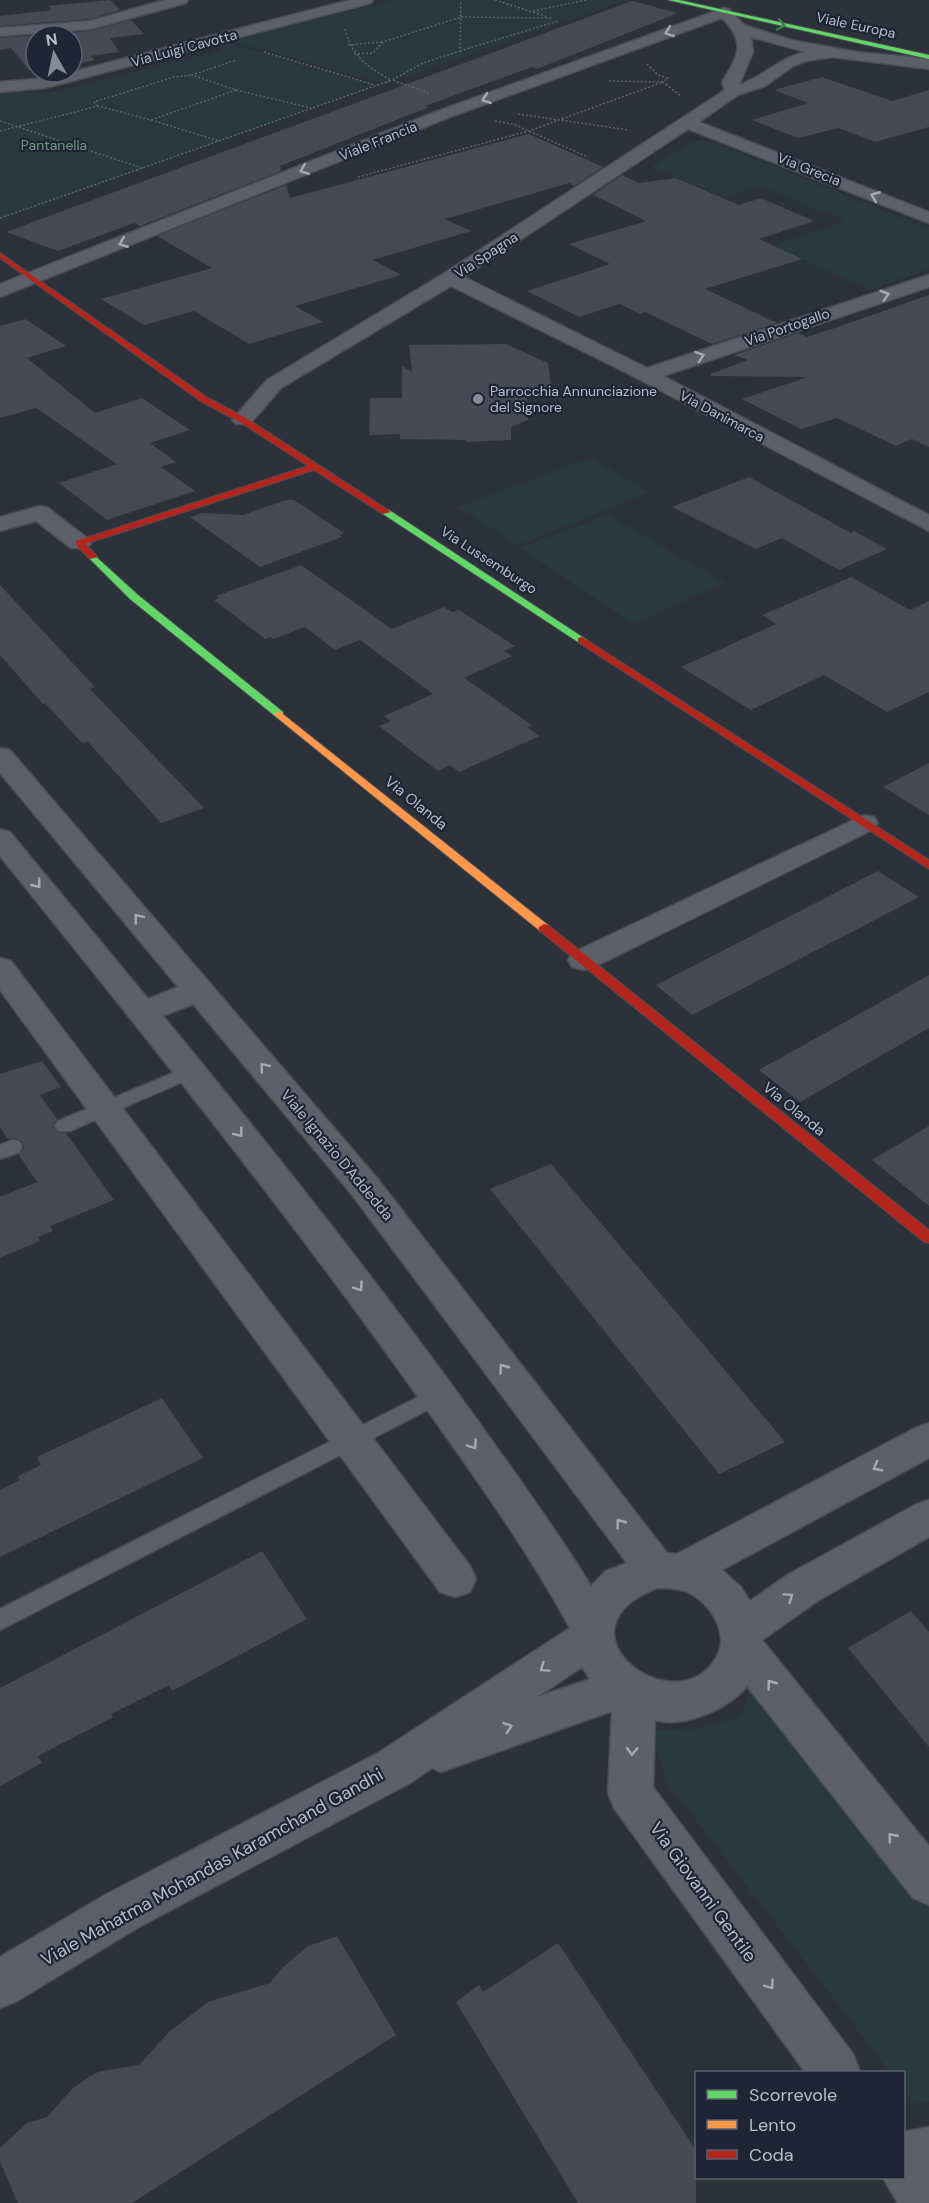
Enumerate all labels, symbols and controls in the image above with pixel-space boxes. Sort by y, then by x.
street label: Viale Europa [815,8,897,42]
one-way arrow [776,18,786,31]
north arrow [24,24,84,84]
street label: Via Luigi Cavotta [129,25,239,71]
one-way arrow [664,25,675,38]
text: N [44,28,59,51]
one-way arrow [481,92,492,104]
street label: Viale Francia [336,117,420,165]
park label: Pantanella [21,136,87,154]
street label: Via Grecia [775,148,843,190]
one-way arrow [299,163,310,175]
one-way arrow [870,191,881,203]
street label: Via Spagna [451,228,521,282]
one-way arrow [118,236,129,248]
one-way arrow [879,290,890,302]
street label: Via Portogallo [742,304,832,350]
one-way arrow [694,351,705,364]
place label: Parrocchia Annunciazione del Signore [490,382,657,416]
street label: Via Danimarca [677,386,767,446]
marker: Parrocchia Annunciazione del Signore [471,392,485,406]
street label: Via Lussemburgo [437,522,541,598]
street label: Via Olanda [381,772,451,834]
one-way arrow [30,877,41,888]
one-way arrow [134,914,145,925]
one-way arrow [260,1063,271,1074]
street label: Via Olanda [759,1078,829,1140]
street label: Viale Ignazio D'Addedda [276,1085,398,1225]
one-way arrow [232,1126,243,1137]
one-way arrow [352,1280,363,1291]
one-way arrow [499,1363,510,1374]
one-way arrow [466,1438,477,1449]
one-way arrow [873,1460,884,1471]
one-way arrow [616,1519,627,1530]
one-way arrow [782,1594,793,1605]
one-way arrow [540,1661,551,1672]
one-way arrow [767,1680,778,1691]
one-way arrow [502,1722,513,1735]
one-way arrow [625,1747,638,1756]
street label: Viale Mahatma Mohandas Karamchand Gandhi [37,1762,387,1972]
street label: Via Giovanni Gentile [644,1817,762,1967]
one-way arrow [888,1833,899,1844]
one-way arrow [763,1978,774,1989]
legend [695,2071,905,2179]
text: Scorrevole [749,2083,837,2107]
text: Lento [749,2113,796,2137]
text: Coda [749,2143,794,2167]

